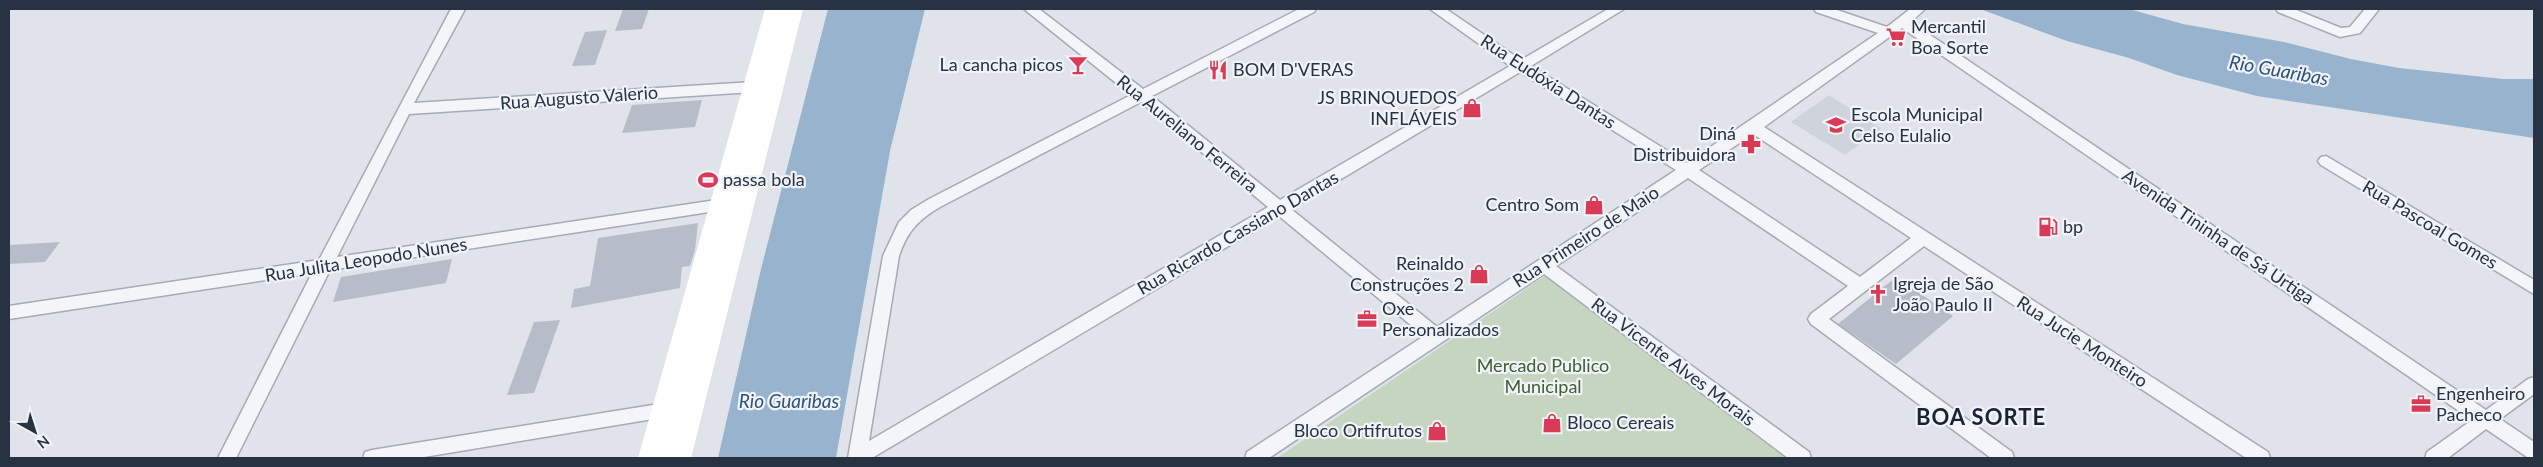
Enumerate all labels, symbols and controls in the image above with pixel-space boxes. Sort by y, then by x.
place label: Mercantil Boa Sorte [1911,15,1989,58]
supermarket icon: Mercantil Boa Sorte [1885,26,1907,48]
street label: Rua Eudóxia Dantas [1477,29,1620,133]
water label: Rio Guaribas [2228,49,2331,90]
place label: La cancha picos [940,53,1063,75]
bar icon: La cancha picos [1067,54,1089,76]
place label: BOM D'VERAS [1233,58,1354,80]
restaurant icon: BOM D'VERAS [1207,59,1229,81]
street label: Rua Aureliano Ferreira [1113,70,1262,197]
street label: Rua Augusto Valerio [499,81,659,113]
place label: JS BRINQUEDOS INFLÁVEIS [1317,86,1457,129]
shop icon: JS BRINQUEDOS INFLÁVEIS [1461,97,1483,119]
place label: Escola Municipal Celso Eulalio [1851,103,1983,146]
school or university icon: Escola Municipal Celso Eulalio [1825,114,1847,136]
place label: Diná Distribuidora [1633,122,1736,165]
pharmacy icon: Diná Distribuidora [1740,133,1762,155]
street label: Avenida Tininha de Sá Urtiga [2118,164,2319,309]
street label: Rua Ricardo Cassiano Dantas [1133,165,1342,299]
place label: passa bola [723,168,805,190]
sports icon: passa bola [697,169,719,191]
street label: Rua Pascoal Gomes [2359,175,2502,273]
street label: Rua Primeiro de Maio [1508,181,1663,292]
place label: Centro Som [1486,193,1579,215]
shop icon: Centro Som [1583,194,1605,216]
place label: bp [2063,215,2083,237]
fuel station icon: bp [2037,216,2059,238]
street label: Rua Julita Leopodo Nunes [263,232,469,286]
place label: Reinaldo Construções 2 [1350,252,1464,295]
shop icon: Reinaldo Construções 2 [1468,263,1490,285]
place label: Igreja de São João Paulo II [1893,272,1994,315]
church icon: Igreja de São João Paulo II [1867,283,1889,305]
street label: Rua Jucie Monteiro [2013,291,2152,392]
street label: Rua Vicente Alves Morais [1587,292,1760,430]
place label: Oxe Personalizados [1382,297,1499,340]
office icon: Oxe Personalizados [1356,308,1378,330]
park label: Mercado Publico Municipal [1477,354,1609,397]
place label: Engenheiro Pacheco [2436,382,2525,425]
water label: Rio Guaribas [739,389,840,412]
office icon: Engenheiro Pacheco [2410,393,2432,415]
district label: BOA SORTE [1916,403,2046,430]
north arrow [10,407,60,457]
place label: Bloco Cereais [1567,411,1674,433]
shop icon: Bloco Cereais [1541,412,1563,434]
place label: Bloco Ortifrutos [1294,419,1422,441]
shop icon: Bloco Ortifrutos [1426,420,1448,442]
text: N [34,432,53,452]

